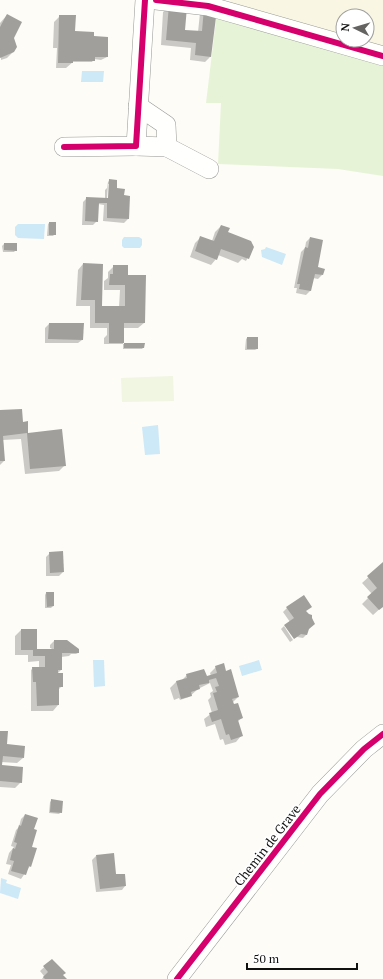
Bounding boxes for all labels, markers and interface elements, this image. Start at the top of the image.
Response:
north arrow [335,8,375,48]
text: N [338,22,352,32]
street label: Chemin de Grave [229,801,305,889]
scale bar [247,945,357,971]
text: 50 m [253,951,280,966]

